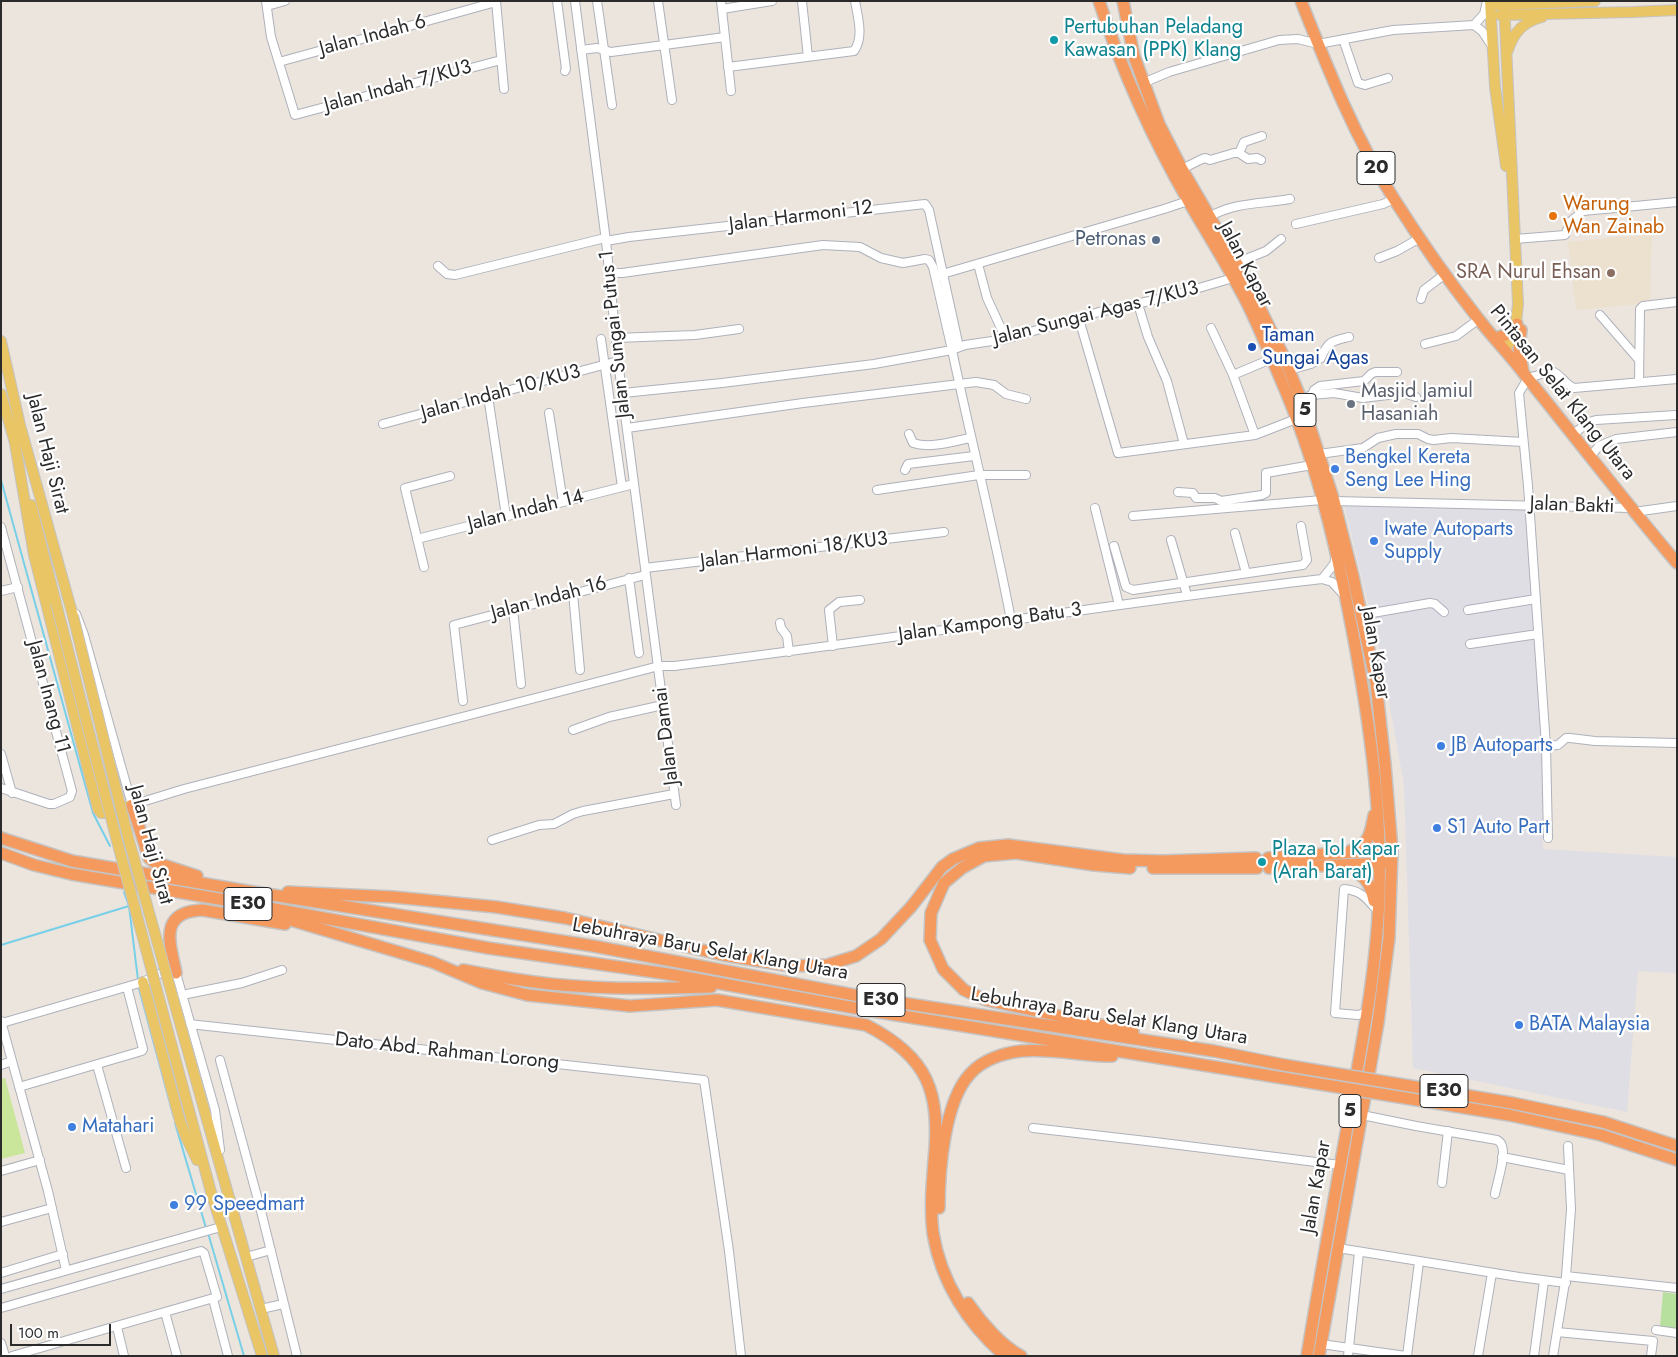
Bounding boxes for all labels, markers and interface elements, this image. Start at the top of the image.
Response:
street label: Jalan Indah 6 [317,10,429,62]
place label: Pertubuhan Peladang Kawasan (PPK) Klang [1064,16,1243,63]
marker: Pertubuhan Peladang Kawasan (PPK) Klang [1048,34,1060,46]
street label: Jalan Indah 7/KU3 [322,56,474,118]
road number: 20 [1357,152,1395,184]
place label: Warung Wan Zainab [1563,193,1664,240]
street label: Jalan Harmoni 12 [728,196,874,238]
marker: Warung Wan Zainab [1547,210,1559,222]
street label: Jalan Kapar [1212,218,1278,312]
place label: Petronas [1075,228,1146,252]
marker: Petronas [1150,234,1162,246]
street label: Jalan Sungai Putus 1 [595,249,637,419]
place label: SRA Nurul Ehsan [1456,261,1601,285]
marker: SRA Nurul Ehsan [1605,267,1617,279]
street label: Jalan Sungai Agas 7/KU3 [991,277,1201,351]
street label: Pintasan Selat Klang Utara [1484,301,1640,485]
place label: Taman Sungai Agas [1262,324,1368,371]
marker: Taman Sungai Agas [1246,341,1258,353]
street label: Jalan Indah 10/KU3 [419,360,583,426]
place label: Masjid Jamiul Hasaniah [1361,380,1473,427]
street label: Jalan Haji Sirat [21,392,73,516]
road number: 5 [1294,394,1316,426]
marker: Masjid Jamiul Hasaniah [1345,398,1357,410]
place label: Bengkel Kereta Seng Lee Hing [1345,446,1471,493]
marker: Bengkel Kereta Seng Lee Hing [1329,463,1341,475]
street label: Jalan Indah 14 [466,485,586,537]
street label: Jalan Bakti [1529,493,1615,519]
place label: Iwate Autoparts Supply [1384,518,1513,565]
street label: Jalan Harmoni 18/KU3 [699,528,889,574]
marker: Iwate Autoparts Supply [1368,535,1380,547]
street label: Jalan Indah 16 [489,572,609,626]
street label: Jalan Kampong Batu 3 [897,598,1083,648]
street label: Jalan Kapar [1355,605,1395,701]
street label: Jalan Inang 11 [21,638,75,756]
street label: Jalan Damai [649,686,685,786]
place label: JB Autoparts [1451,734,1553,758]
marker: JB Autoparts [1435,740,1447,752]
street label: Jalan Haji Sirat [123,783,177,907]
place label: S1 Auto Part [1447,816,1550,840]
marker: S1 Auto Part [1431,822,1443,834]
place label: Plaza Tol Kapar (Arah Barat) [1272,838,1400,885]
marker: Plaza Tol Kapar (Arah Barat) [1256,856,1268,868]
road number: E30 [224,888,272,921]
street label: Lebuhraya Baru Selat Klang Utara [570,914,850,986]
street label: Lebuhraya Baru Selat Klang Utara [969,983,1249,1051]
road number: E30 [857,984,905,1016]
place label: BATA Malaysia [1529,1013,1650,1037]
marker: BATA Malaysia [1513,1019,1525,1031]
street label: Dato Abd. Rahman Lorong [334,1028,560,1076]
road number: E30 [1420,1074,1468,1108]
road number: 5 [1339,1094,1361,1128]
place label: Matahari [82,1115,154,1139]
marker: Matahari [66,1121,78,1133]
street label: Jalan Kapar [1297,1139,1337,1235]
place label: 99 Speedmart [184,1193,304,1217]
marker: 99 Speedmart [168,1199,180,1211]
scale bar [12,1314,114,1346]
text: 100 m [18,1322,59,1344]

